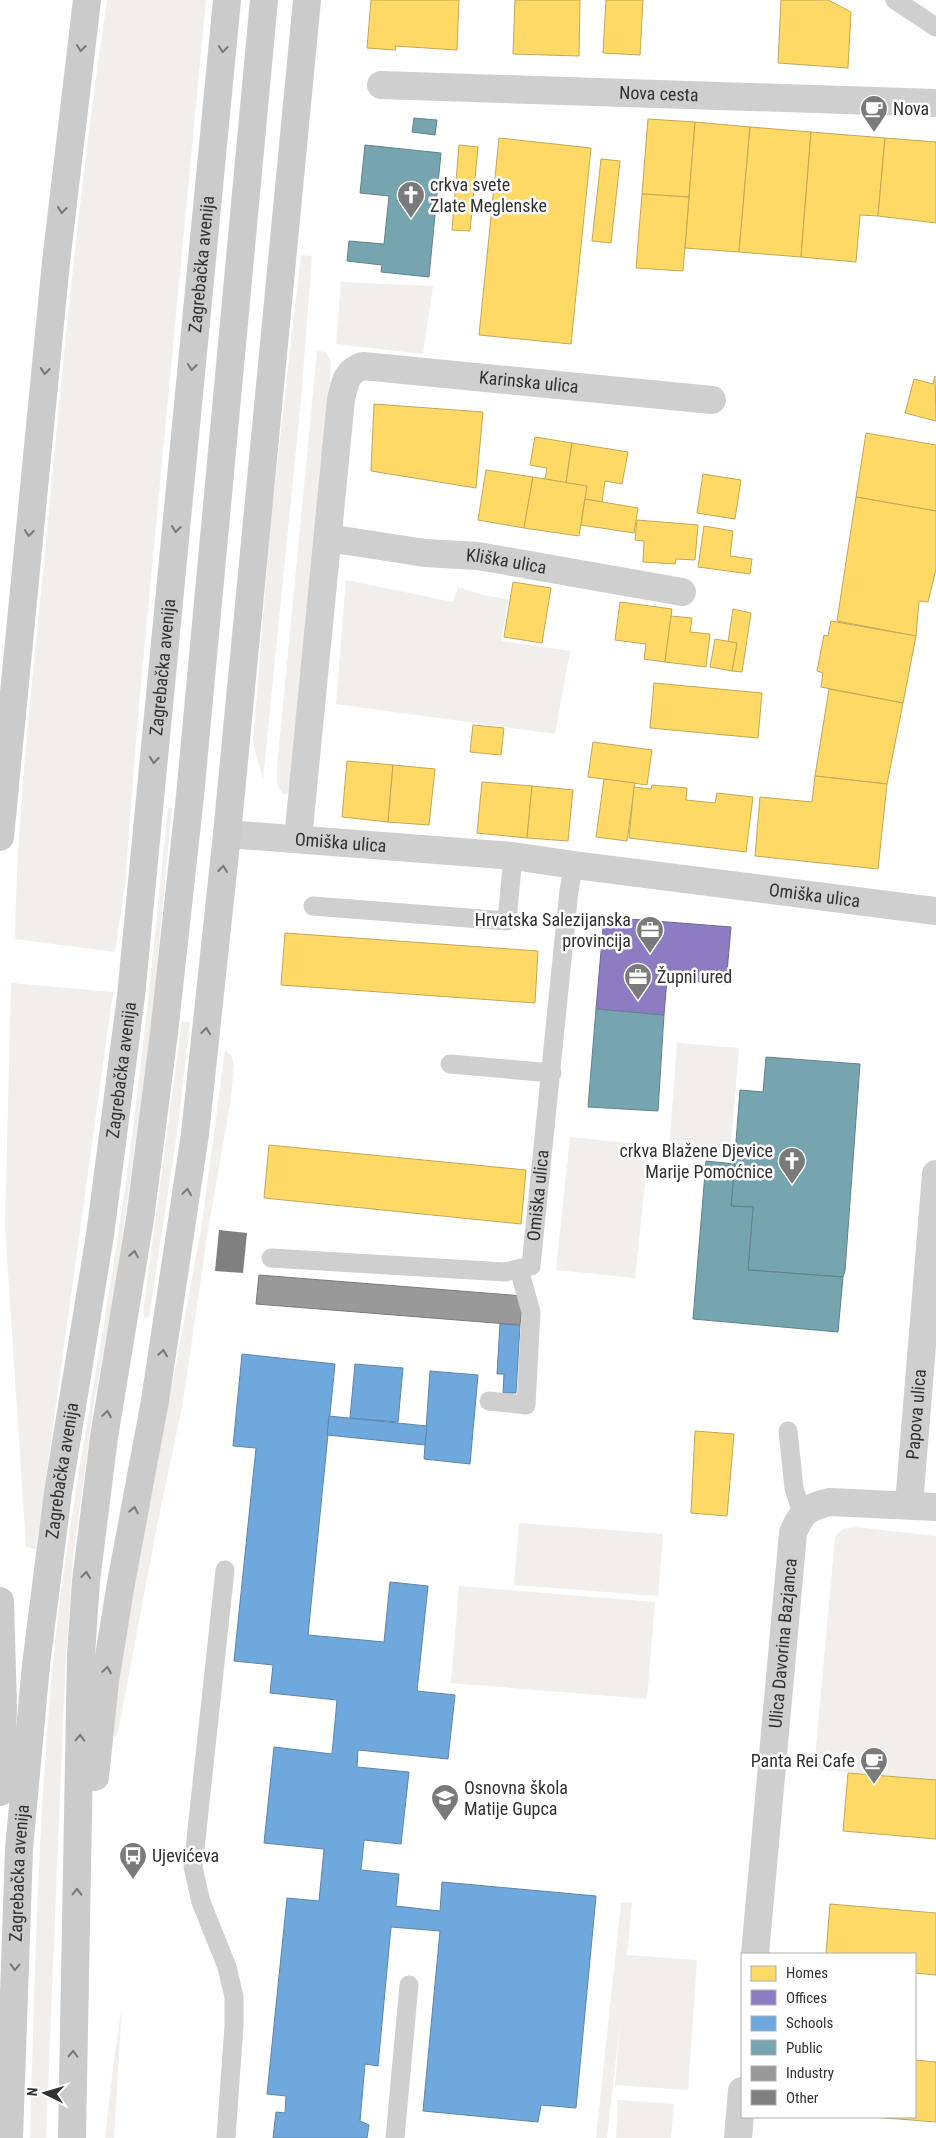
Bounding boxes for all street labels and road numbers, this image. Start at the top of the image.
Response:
street label: Nova cesta [619,82,699,105]
street label: Zagrebačka avenija [184,195,218,334]
street label: Karinska ulica [478,366,580,397]
street label: Kliška ulica [466,544,548,578]
street label: Zagrebačka avenija [145,598,179,737]
street label: Omiška ulica [294,828,387,856]
street label: Omiška ulica [768,879,861,911]
street label: Zagrebačka avenija [102,1001,140,1140]
street label: Omiška ulica [523,1149,553,1242]
street label: Papova ulica [902,1368,930,1460]
street label: Zagrebačka avenija [41,1401,82,1540]
street label: Ulica Davorina Bazjanca [764,1557,801,1729]
street label: Zagrebačka avenija [5,1804,33,1942]

